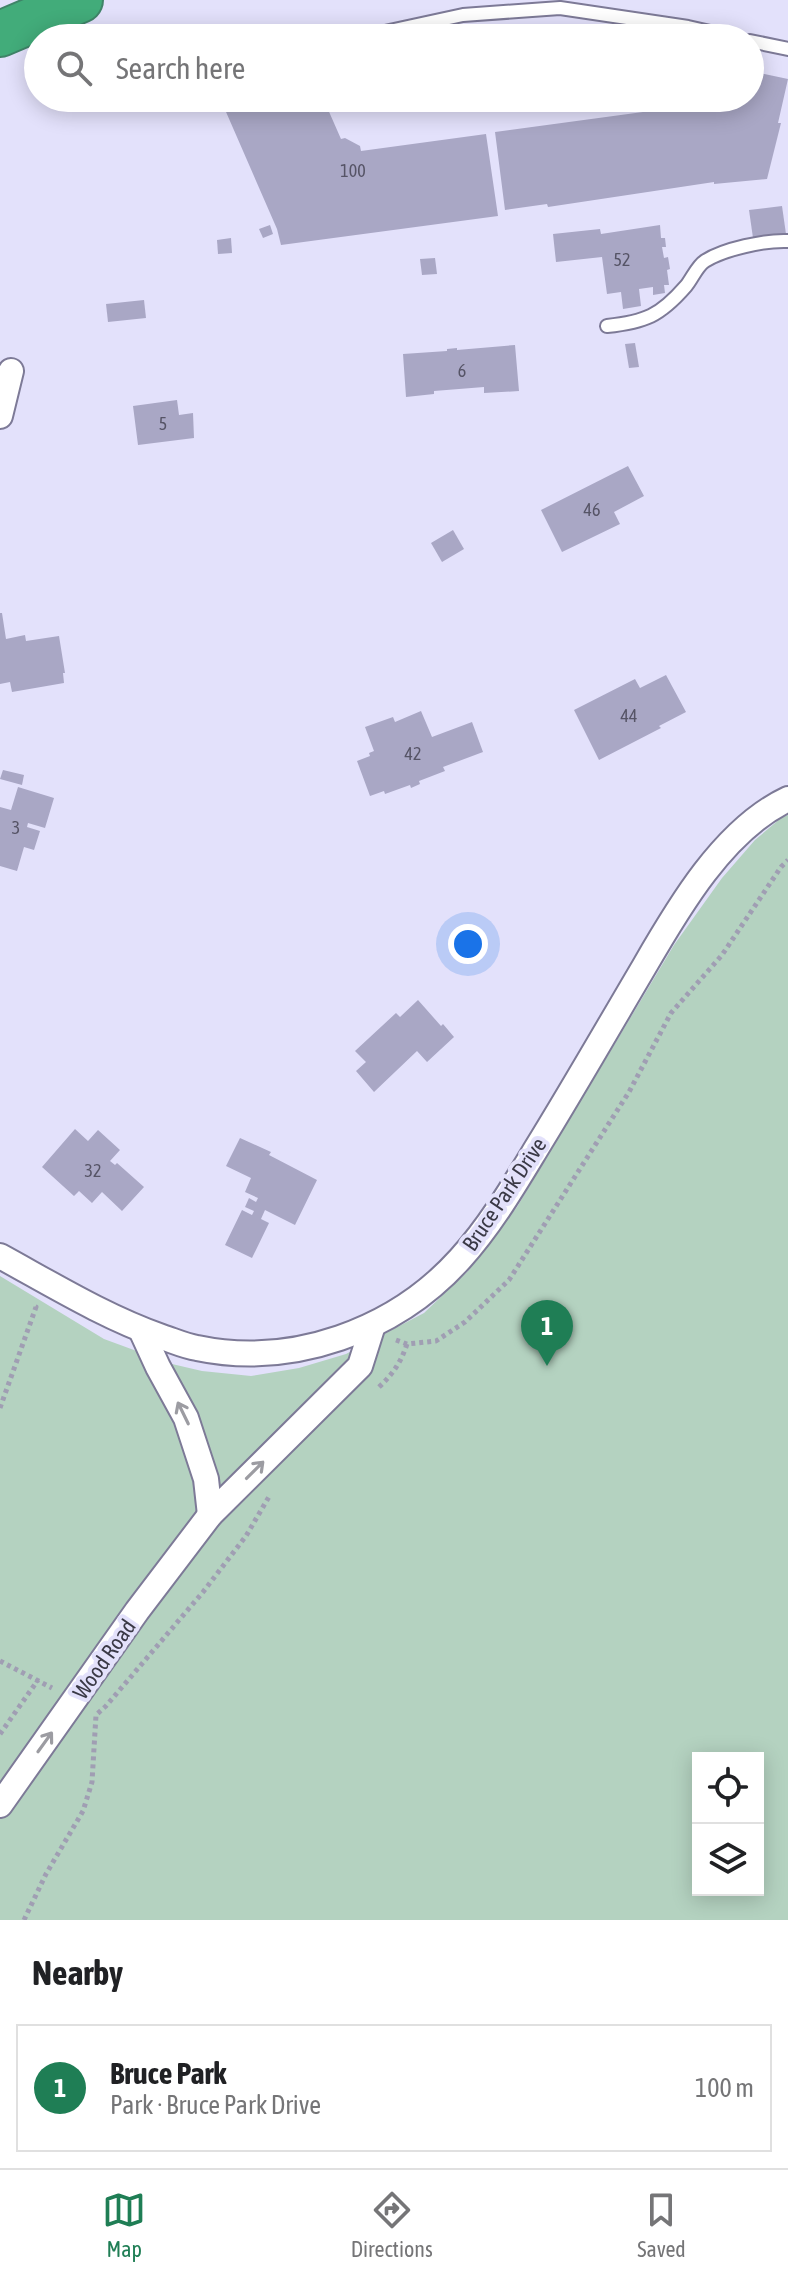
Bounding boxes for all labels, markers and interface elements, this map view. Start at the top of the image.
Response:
search box [24,24,764,112]
icon: search [52,46,96,90]
text: Search here [116,51,245,85]
house number: 100 [340,160,366,181]
house number: 52 [614,249,630,270]
house number: 6 [458,360,466,381]
house number: 5 [159,413,167,434]
house number: 46 [584,499,600,520]
house number: 44 [621,705,637,726]
house number: 42 [405,743,421,764]
house number: 3 [12,817,20,838]
your location [448,924,488,964]
street label: Bruce Park Drive [457,1132,551,1256]
house number: 32 [85,1160,101,1181]
pin: 1 [521,1300,573,1366]
one-way arrow [175,1402,190,1426]
one-way arrow [245,1461,264,1480]
street label: Wood Road [67,1614,141,1704]
one-way arrow [37,1732,54,1753]
map controls [692,1752,764,1896]
button: locate [692,1752,764,1824]
button: layers [692,1824,764,1896]
text: Nearby [32,1953,123,1992]
text: Bruce Park [110,2056,227,2090]
text: 1 [54,2073,66,2103]
text: 100 m [695,2073,754,2103]
text: Park · Bruce Park Drive [110,2090,321,2120]
tab: Map [102,2188,146,2262]
tab: Directions [351,2188,433,2262]
tab: Saved [637,2188,686,2262]

